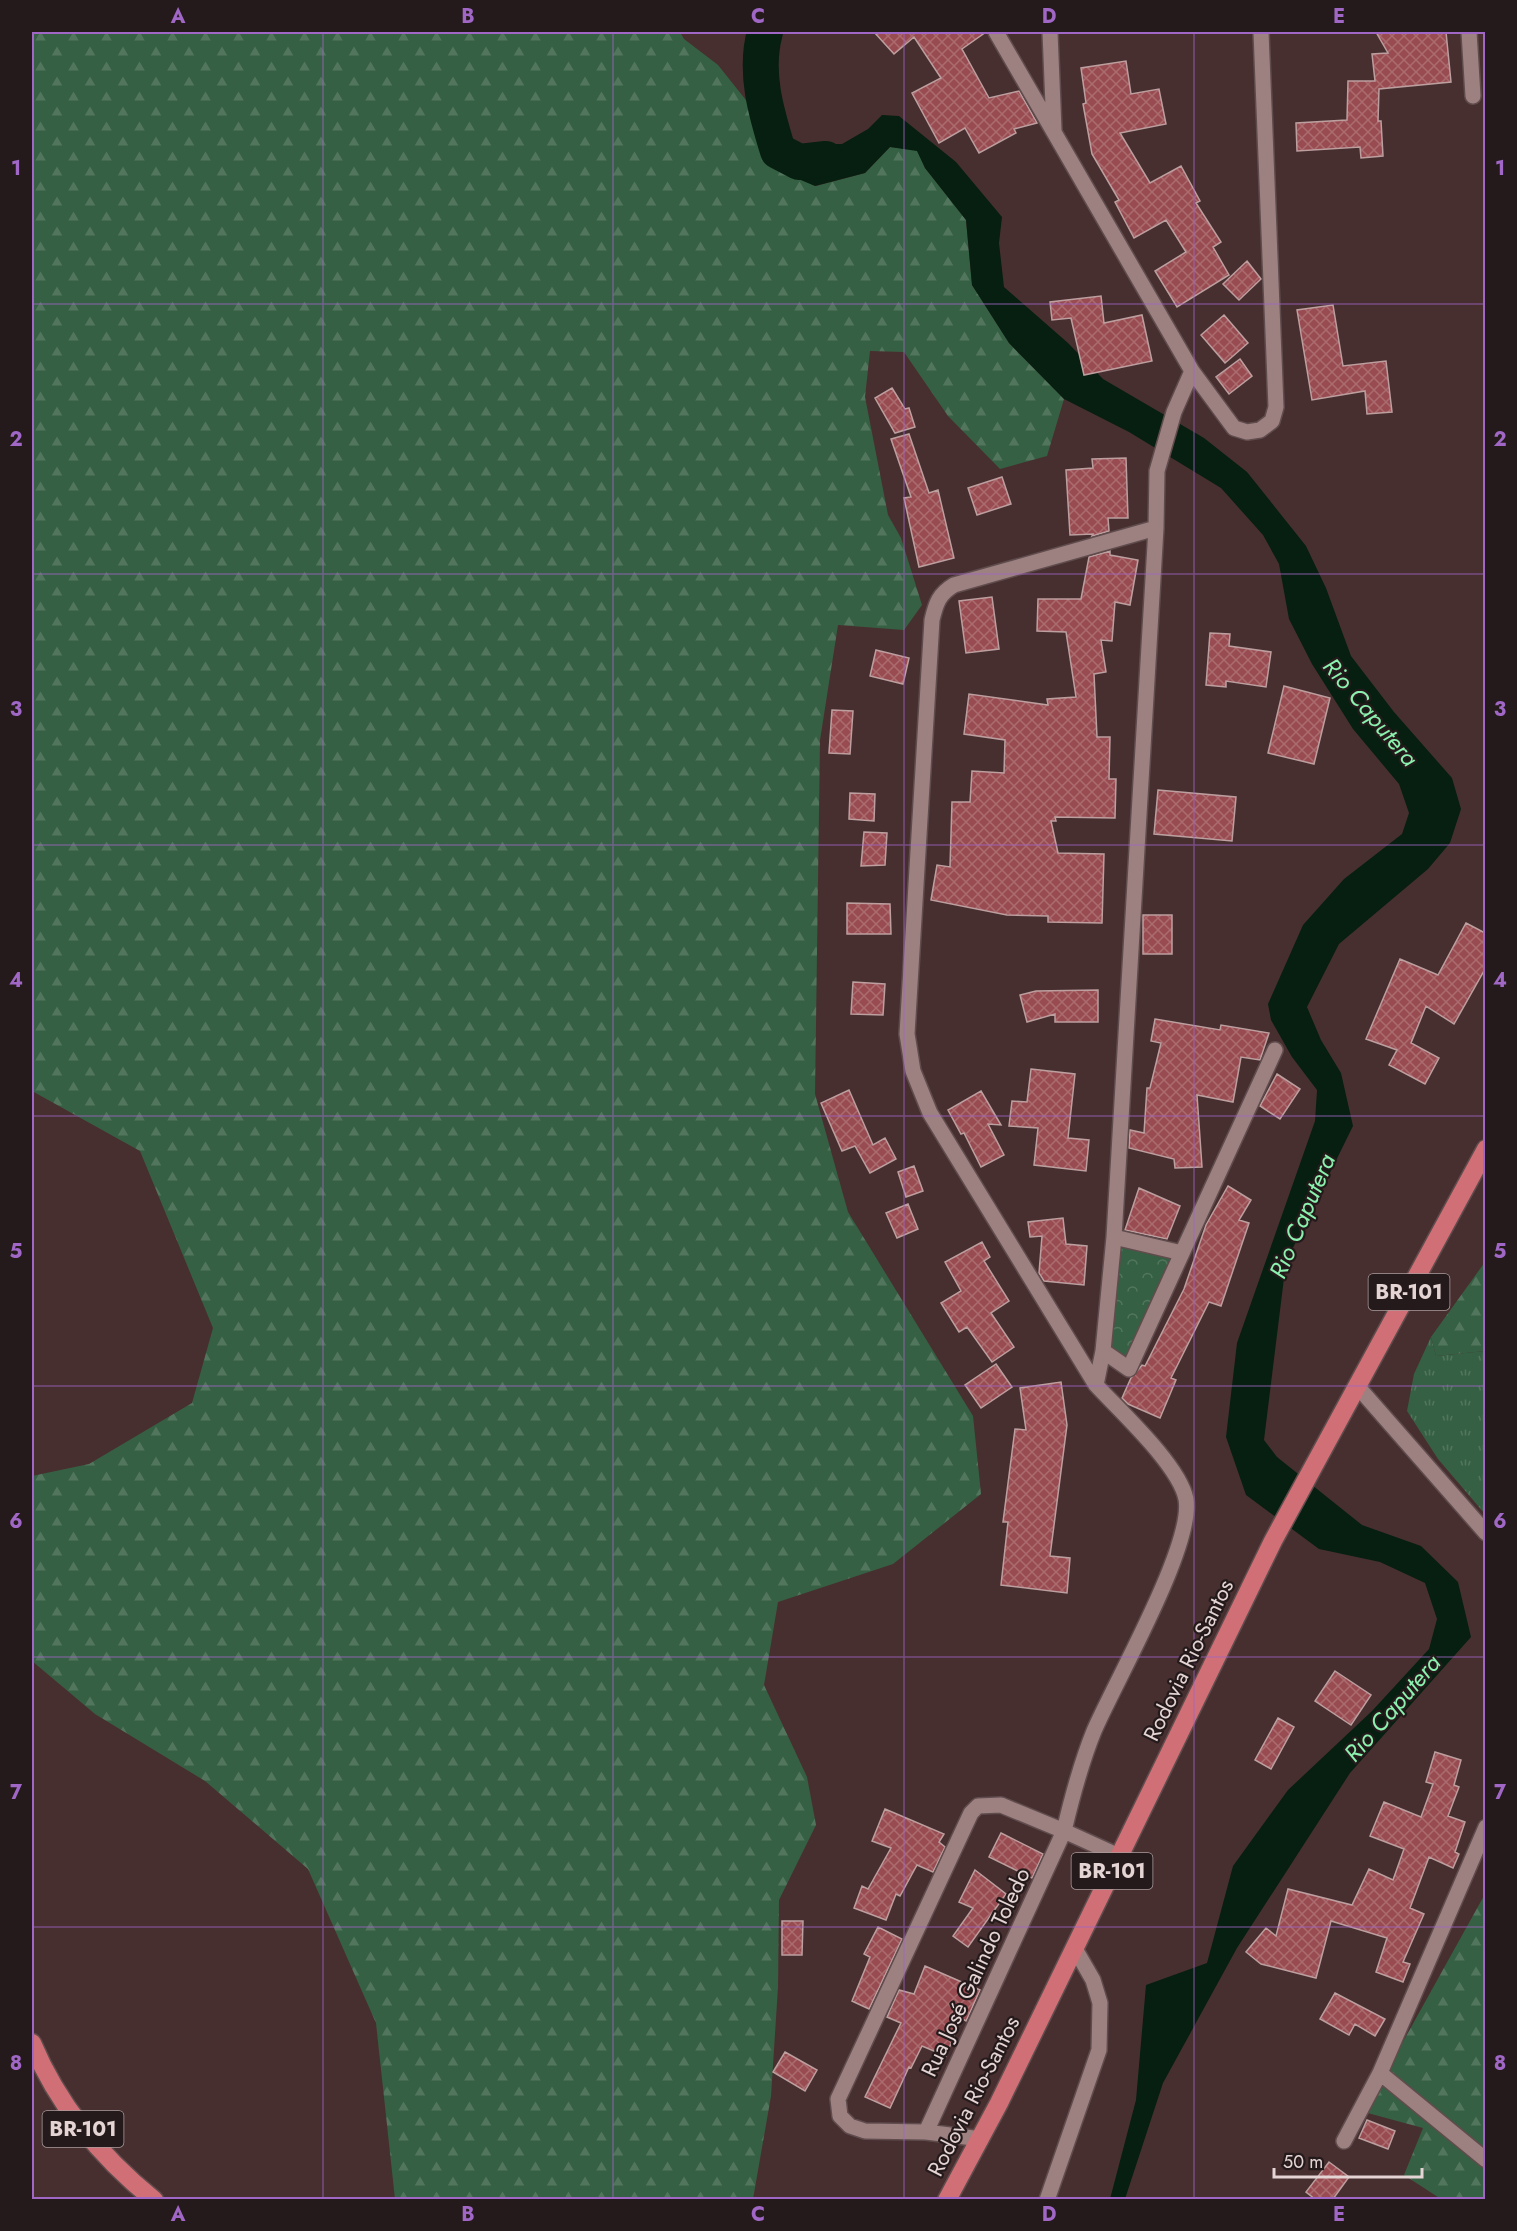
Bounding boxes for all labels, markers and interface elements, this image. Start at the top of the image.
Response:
text: A [170,2,186,31]
text: B [461,2,475,31]
text: C [751,2,765,31]
text: D [1042,2,1056,31]
text: E [1333,2,1345,31]
text: 1 [11,154,21,183]
text: 1 [1495,154,1505,183]
text: 2 [9,425,23,454]
text: 2 [1493,425,1507,454]
water label: Rio Caputera [1315,650,1427,774]
text: 3 [10,695,22,724]
text: 3 [1494,695,1506,724]
text: 4 [9,966,23,995]
text: 4 [1493,966,1507,995]
water label: Rio Caputera [1260,1148,1344,1284]
text: 5 [10,1237,23,1266]
text: 5 [1494,1237,1507,1266]
road number: BR-101 [1368,1274,1450,1310]
text: 6 [9,1507,23,1536]
text: 6 [1493,1507,1507,1536]
street label: Rodovia Rio-Santos [1135,1574,1241,1746]
water label: Rio Caputera [1335,1646,1449,1770]
text: 7 [10,1778,23,1807]
text: 7 [1494,1778,1507,1807]
road number: BR-101 [1072,1853,1152,1889]
street label: Rua José Galindo Toledo [912,1862,1038,2082]
street label: Rodovia Rio-Santos [919,2010,1027,2182]
text: 8 [10,2049,22,2078]
text: 8 [1494,2049,1506,2078]
road number: BR-101 [42,2111,124,2147]
scale bar [1274,2141,1422,2179]
text: 50 m [1283,2149,1323,2175]
text: A [170,2200,186,2229]
text: B [461,2200,475,2229]
text: C [751,2200,765,2229]
text: D [1042,2200,1056,2229]
text: E [1333,2200,1345,2229]

